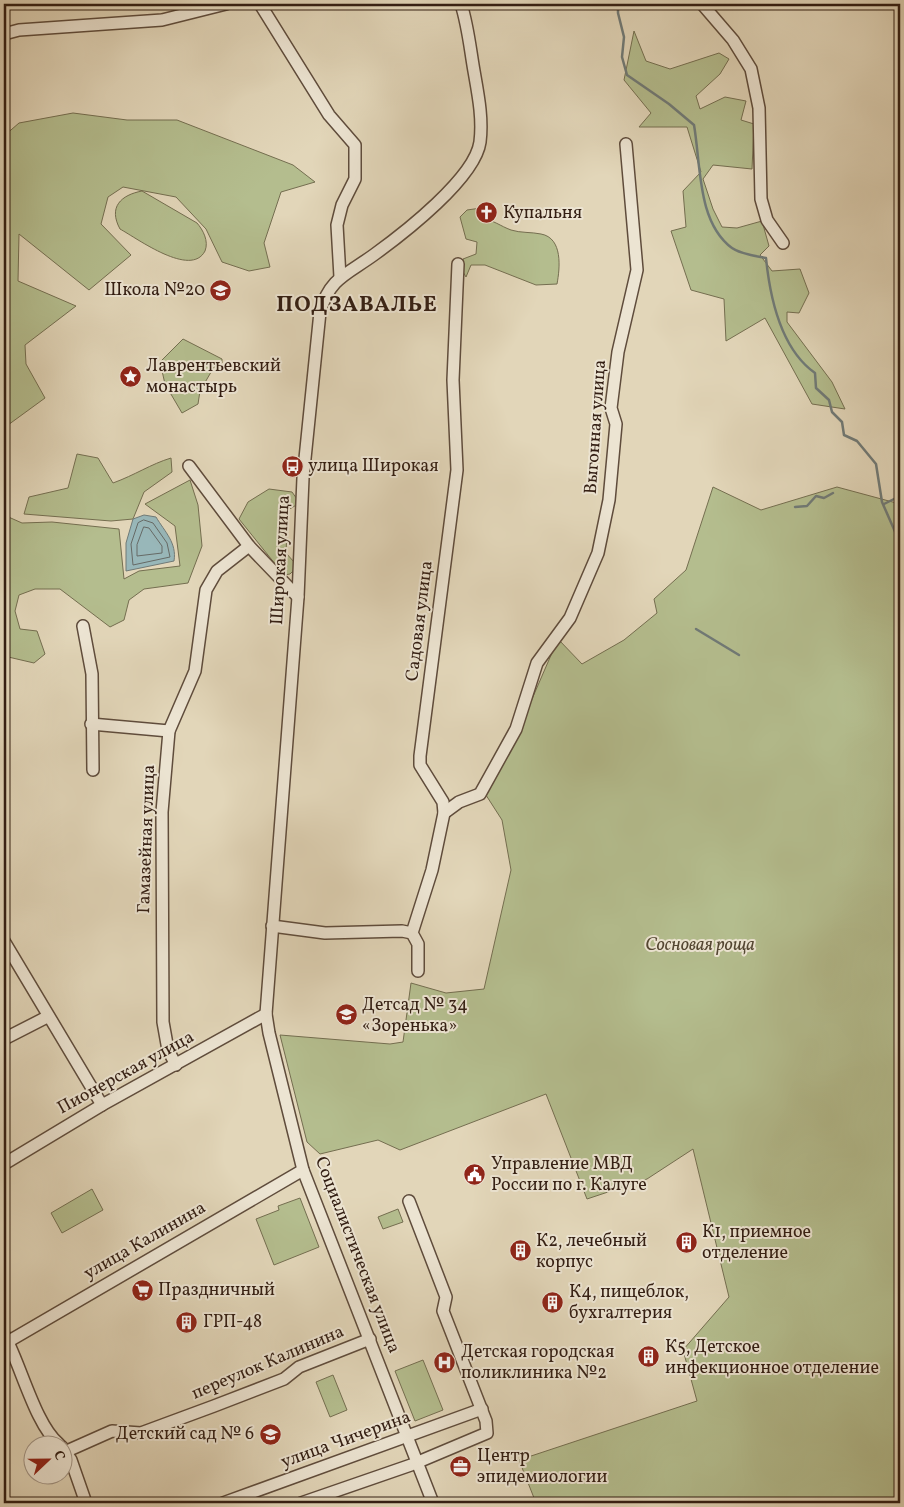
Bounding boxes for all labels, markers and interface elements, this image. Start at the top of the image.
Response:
church icon: Купальня [475,201,499,225]
place label: Купальня [503,201,582,226]
place label: Школа №20 [104,278,205,303]
school or university icon: Школа №20 [209,278,233,302]
district label: ПОДЗАВАЛЬЕ [276,290,438,321]
place label: Лаврентьевский монастырь [146,354,281,400]
street label: Выгонная улица [579,359,613,495]
place icon: Лаврентьевский монастырь [118,364,142,388]
bus stop icon: улица Широкая [280,454,304,478]
place label: улица Широкая [308,454,439,479]
street label: Широкая улица [265,494,297,626]
street label: Садовая улица [400,559,440,683]
street label: Гамазейная улица [132,764,162,914]
park label: Сосновая роща [645,933,755,958]
place label: Детсад № 34 «Зоренька» [362,993,468,1039]
school or university icon: Детсад № 34 «Зоренька» [334,1003,358,1027]
street label: Пионерская улица [53,1025,199,1121]
place label: Управление МВД России по г. Калуге [491,1152,647,1198]
street label: Социалистическая улица [308,1153,406,1357]
public building icon: Управление МВД России по г. Калуге [463,1162,487,1186]
street label: улица Калинина [79,1196,211,1286]
place label: К1, приемное отделение [702,1220,811,1266]
place label: К2, лечебный корпус [536,1229,647,1275]
building icon: К1, приемное отделение [674,1230,698,1254]
building icon: К2, лечебный корпус [508,1239,532,1263]
supermarket icon: Праздничный [130,1278,154,1302]
place label: Праздничный [158,1278,275,1303]
place label: К4, пищеблок, бухгалтерия [569,1280,689,1326]
building icon: К4, пищеблок, бухгалтерия [541,1290,565,1314]
building icon: ГРП-48 [175,1310,199,1334]
place label: ГРП-48 [203,1310,262,1335]
street label: переулок Калинина [188,1320,348,1406]
place label: К5, Детское инфекционное отделение [665,1335,879,1381]
place label: Детская городская поликлиника №2 [461,1340,614,1386]
building icon: К5, Детское инфекционное отделение [637,1345,661,1369]
hospital icon: Детская городская поликлиника №2 [433,1350,457,1374]
street label: улица Чичерина [278,1405,415,1475]
place label: Детский сад № 6 [116,1422,254,1447]
school or university icon: Детский сад № 6 [258,1422,282,1446]
north arrow [22,1434,72,1484]
place label: Центр эпидемиологии [477,1444,607,1490]
text: С [48,1448,69,1463]
office icon: Центр эпидемиологии [449,1454,473,1478]

